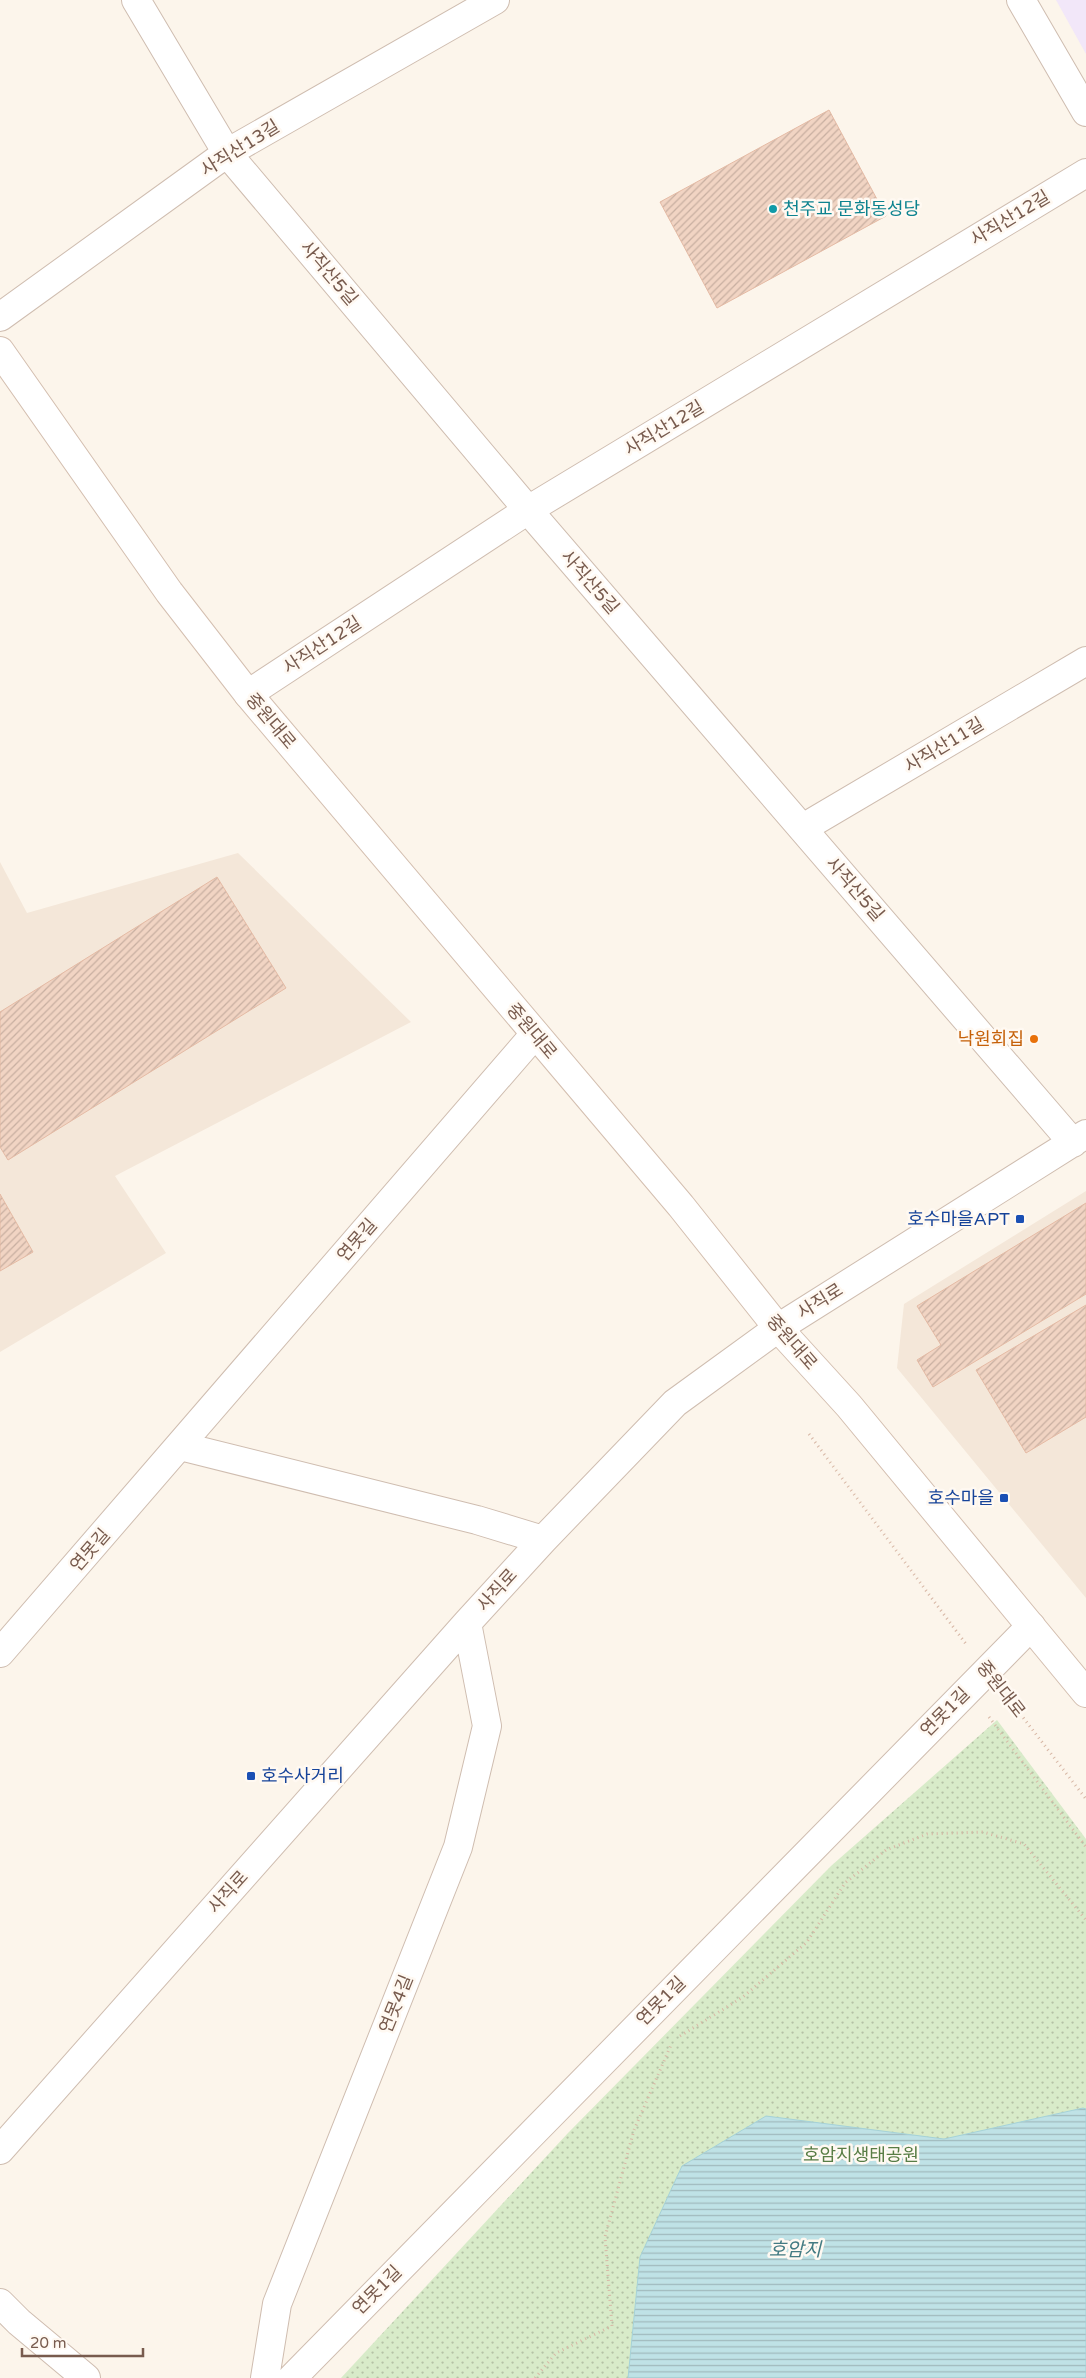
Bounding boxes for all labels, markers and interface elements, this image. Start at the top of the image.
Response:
street label: 사직산13길 [196,115,284,181]
street label: 사직산12길 [966,186,1054,250]
place label: 천주교 문화동성당 [783,198,920,220]
marker: 천주교 문화동성당 [767,203,779,215]
street label: 사직산5길 [296,236,362,310]
street label: 사직산12길 [620,396,708,460]
street label: 사직산5길 [556,546,624,618]
street label: 사직산12길 [279,612,365,678]
street label: 중원대로 [241,689,301,753]
street label: 사직산11길 [900,713,988,777]
street label: 사직산5길 [821,853,889,925]
street label: 중원대로 [502,999,562,1063]
place label: 낙원회집 [958,1028,1024,1050]
marker: 낙원회집 [1028,1033,1040,1045]
place label: 호수마을APT [907,1208,1010,1230]
marker: 호수마을APT [1014,1213,1026,1225]
street label: 연못길 [332,1214,382,1266]
street label: 사직로 [793,1279,847,1323]
street label: 중원대로 [762,1310,822,1374]
place label: 호수마을 [928,1487,994,1509]
marker: 호수마을 [998,1492,1010,1504]
street label: 연못길 [65,1524,115,1576]
street label: 사직로 [472,1564,522,1616]
street label: 중원대로 [972,1656,1030,1722]
street label: 연못1길 [916,1683,974,1741]
place label: 호수사거리 [261,1765,344,1787]
marker: 호수사거리 [245,1770,257,1782]
street label: 사직로 [203,1866,253,1918]
street label: 연못4길 [374,1972,418,2036]
street label: 연못1길 [632,1972,690,2030]
park label: 호암지생태공원 [803,2144,919,2166]
water label: 호암지 [769,2239,823,2261]
street label: 연못1길 [348,2261,406,2319]
scale bar [22,2326,144,2358]
text: 20 m [30,2334,67,2352]

